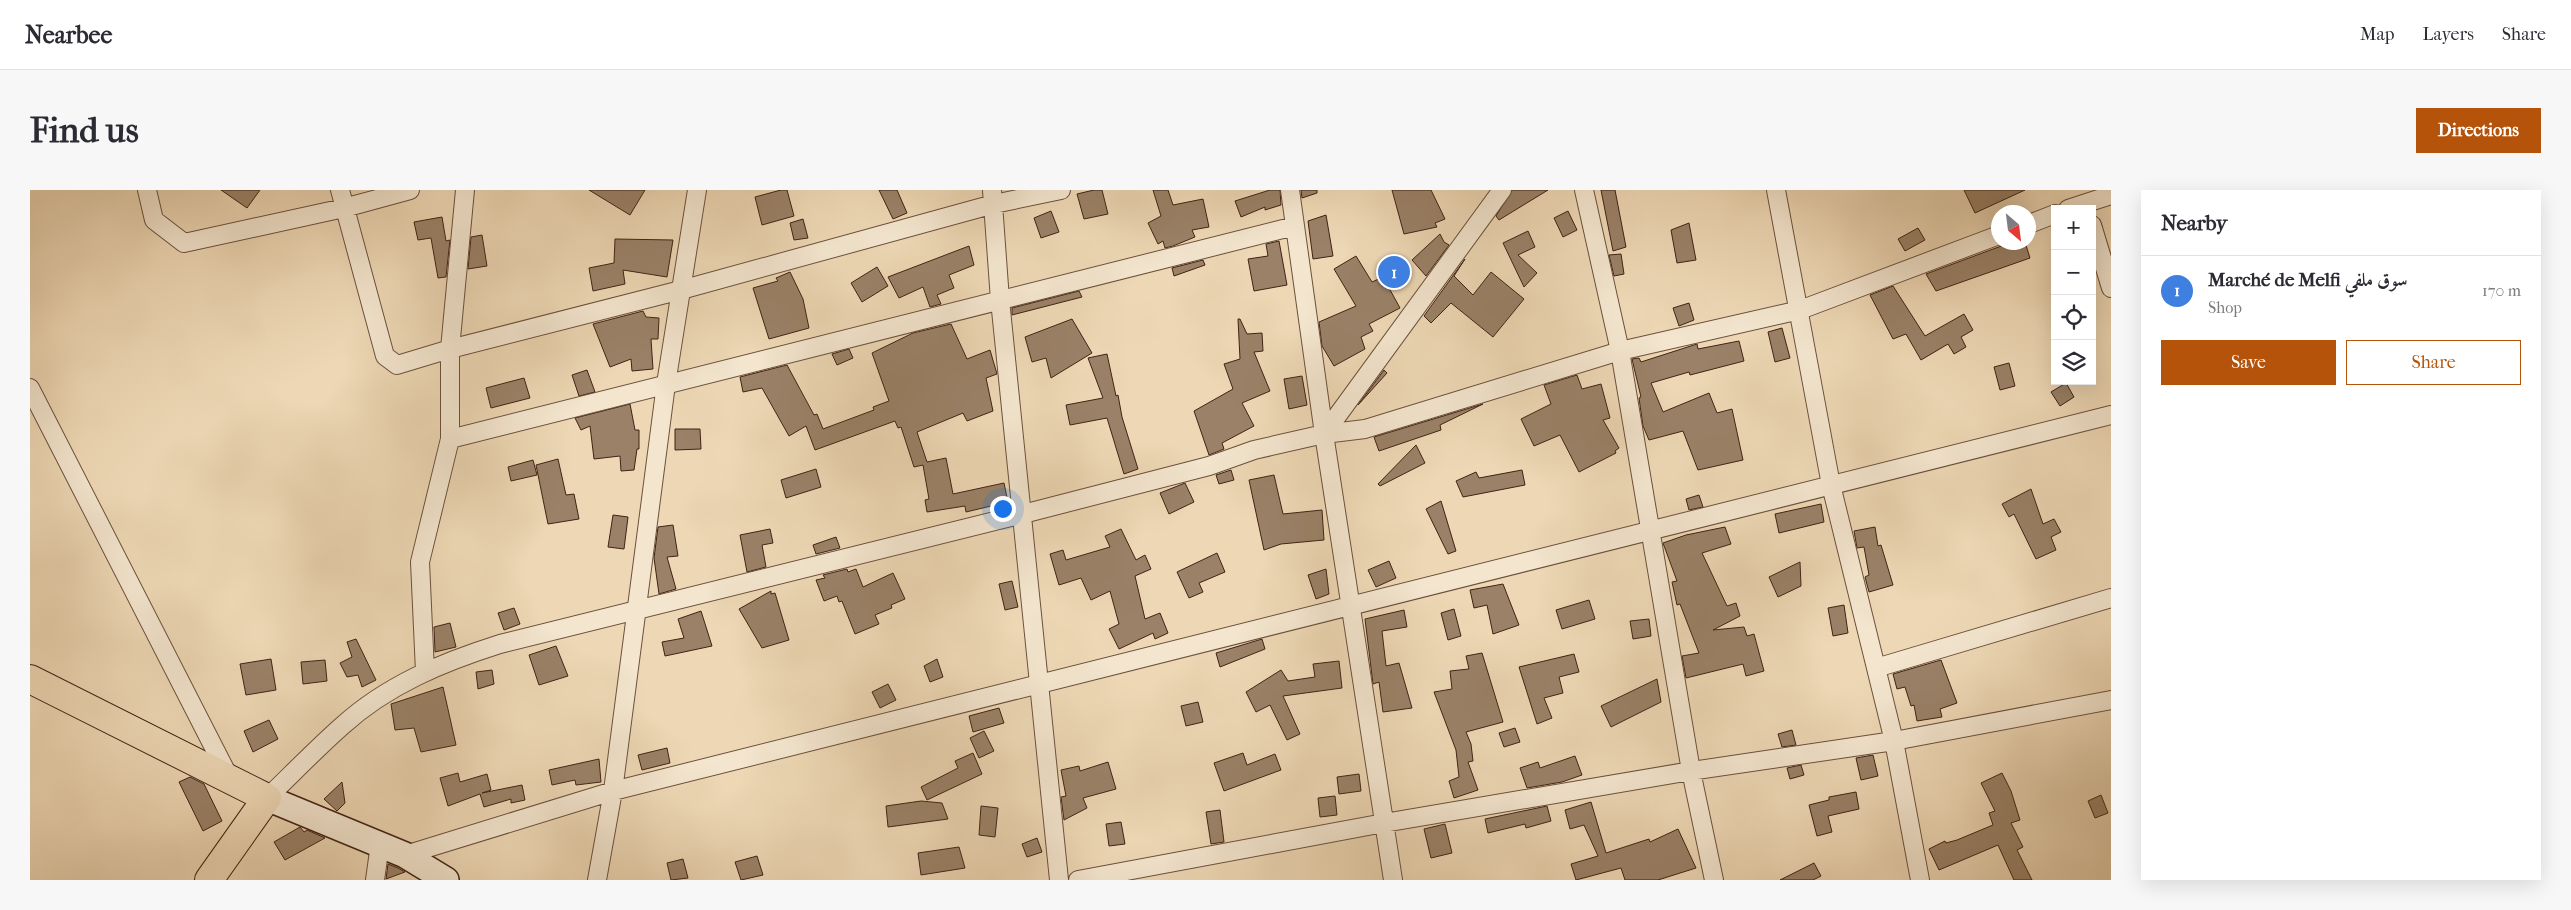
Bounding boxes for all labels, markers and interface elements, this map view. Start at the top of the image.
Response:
text: Nearbee [25,21,112,49]
text: Map [2360,24,2394,45]
text: Layers [2422,24,2474,45]
text: Share [2502,24,2546,45]
button: Directions [2416,108,2541,153]
text: Find us [30,110,139,151]
north arrow [1991,205,2036,250]
map controls [2051,205,2096,385]
button: + [2051,205,2096,250]
text: Nearby [2161,211,2227,235]
button: − [2051,250,2096,295]
pin: 1 [1378,253,1410,291]
text: Marché de Melfi سوق ملفي [2208,269,2408,291]
text: 1 [2174,281,2180,300]
text: 170 m [2482,281,2521,300]
button: locate [2051,295,2096,340]
text: Shop [2208,298,2242,317]
button: layers [2051,340,2096,385]
button: Save [2161,340,2336,385]
button: Share [2346,340,2521,385]
your location [990,496,1016,522]

